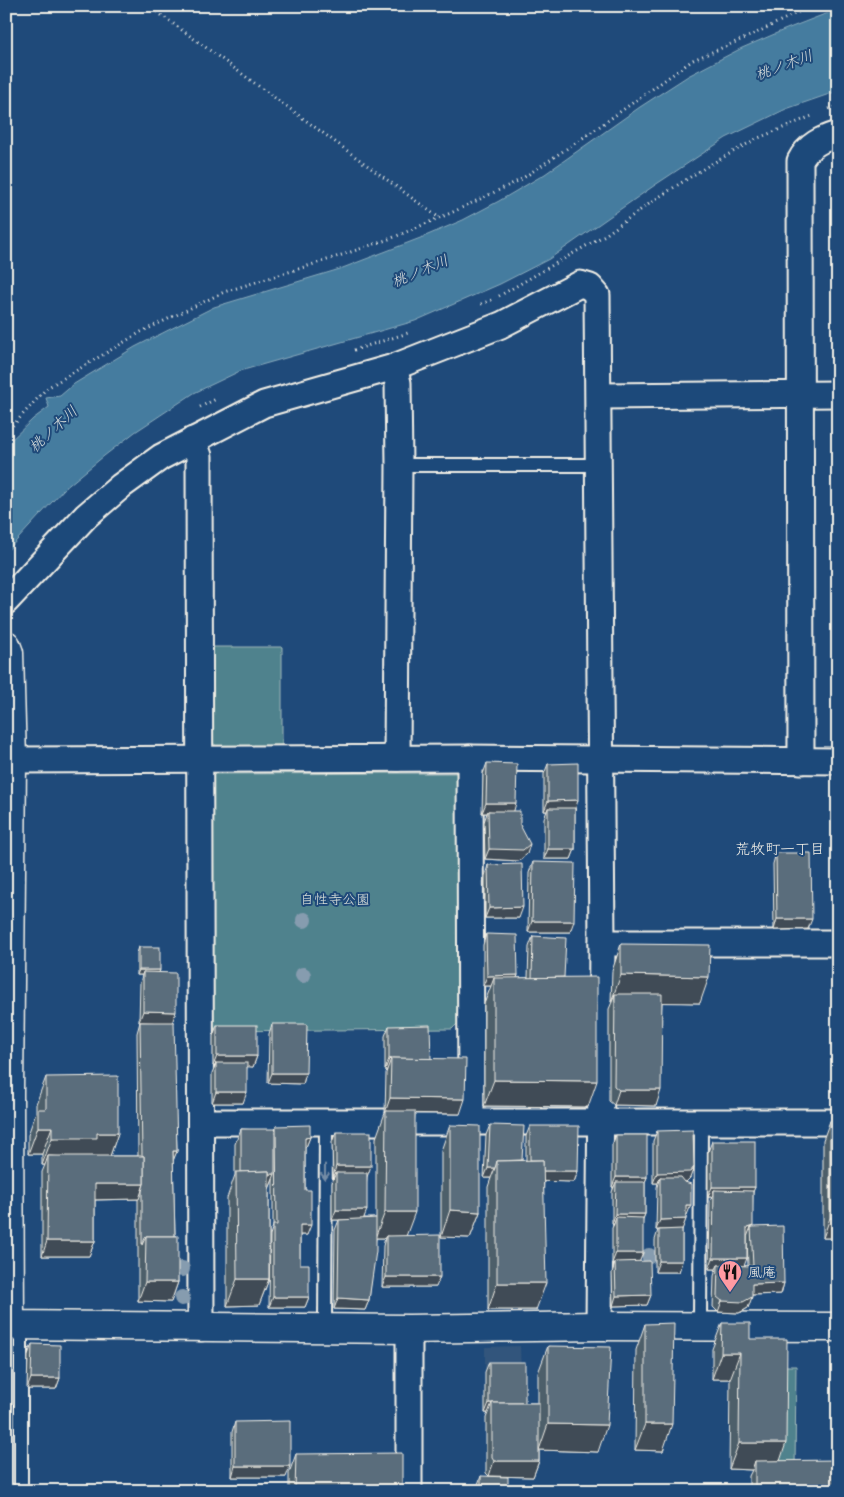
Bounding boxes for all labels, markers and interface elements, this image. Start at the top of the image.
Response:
water label: 桃ノ木川 [751,43,817,87]
water label: 桃ノ木川 [387,247,453,295]
water label: 桃ノ木川 [22,399,84,459]
district label: 荒牧町一丁目 [735,836,825,862]
park label: 自性寺公園 [300,887,370,912]
one-way arrow [320,1164,330,1180]
restaurant icon: 風庵 [717,1259,743,1293]
place label: 風庵 [748,1260,776,1285]

